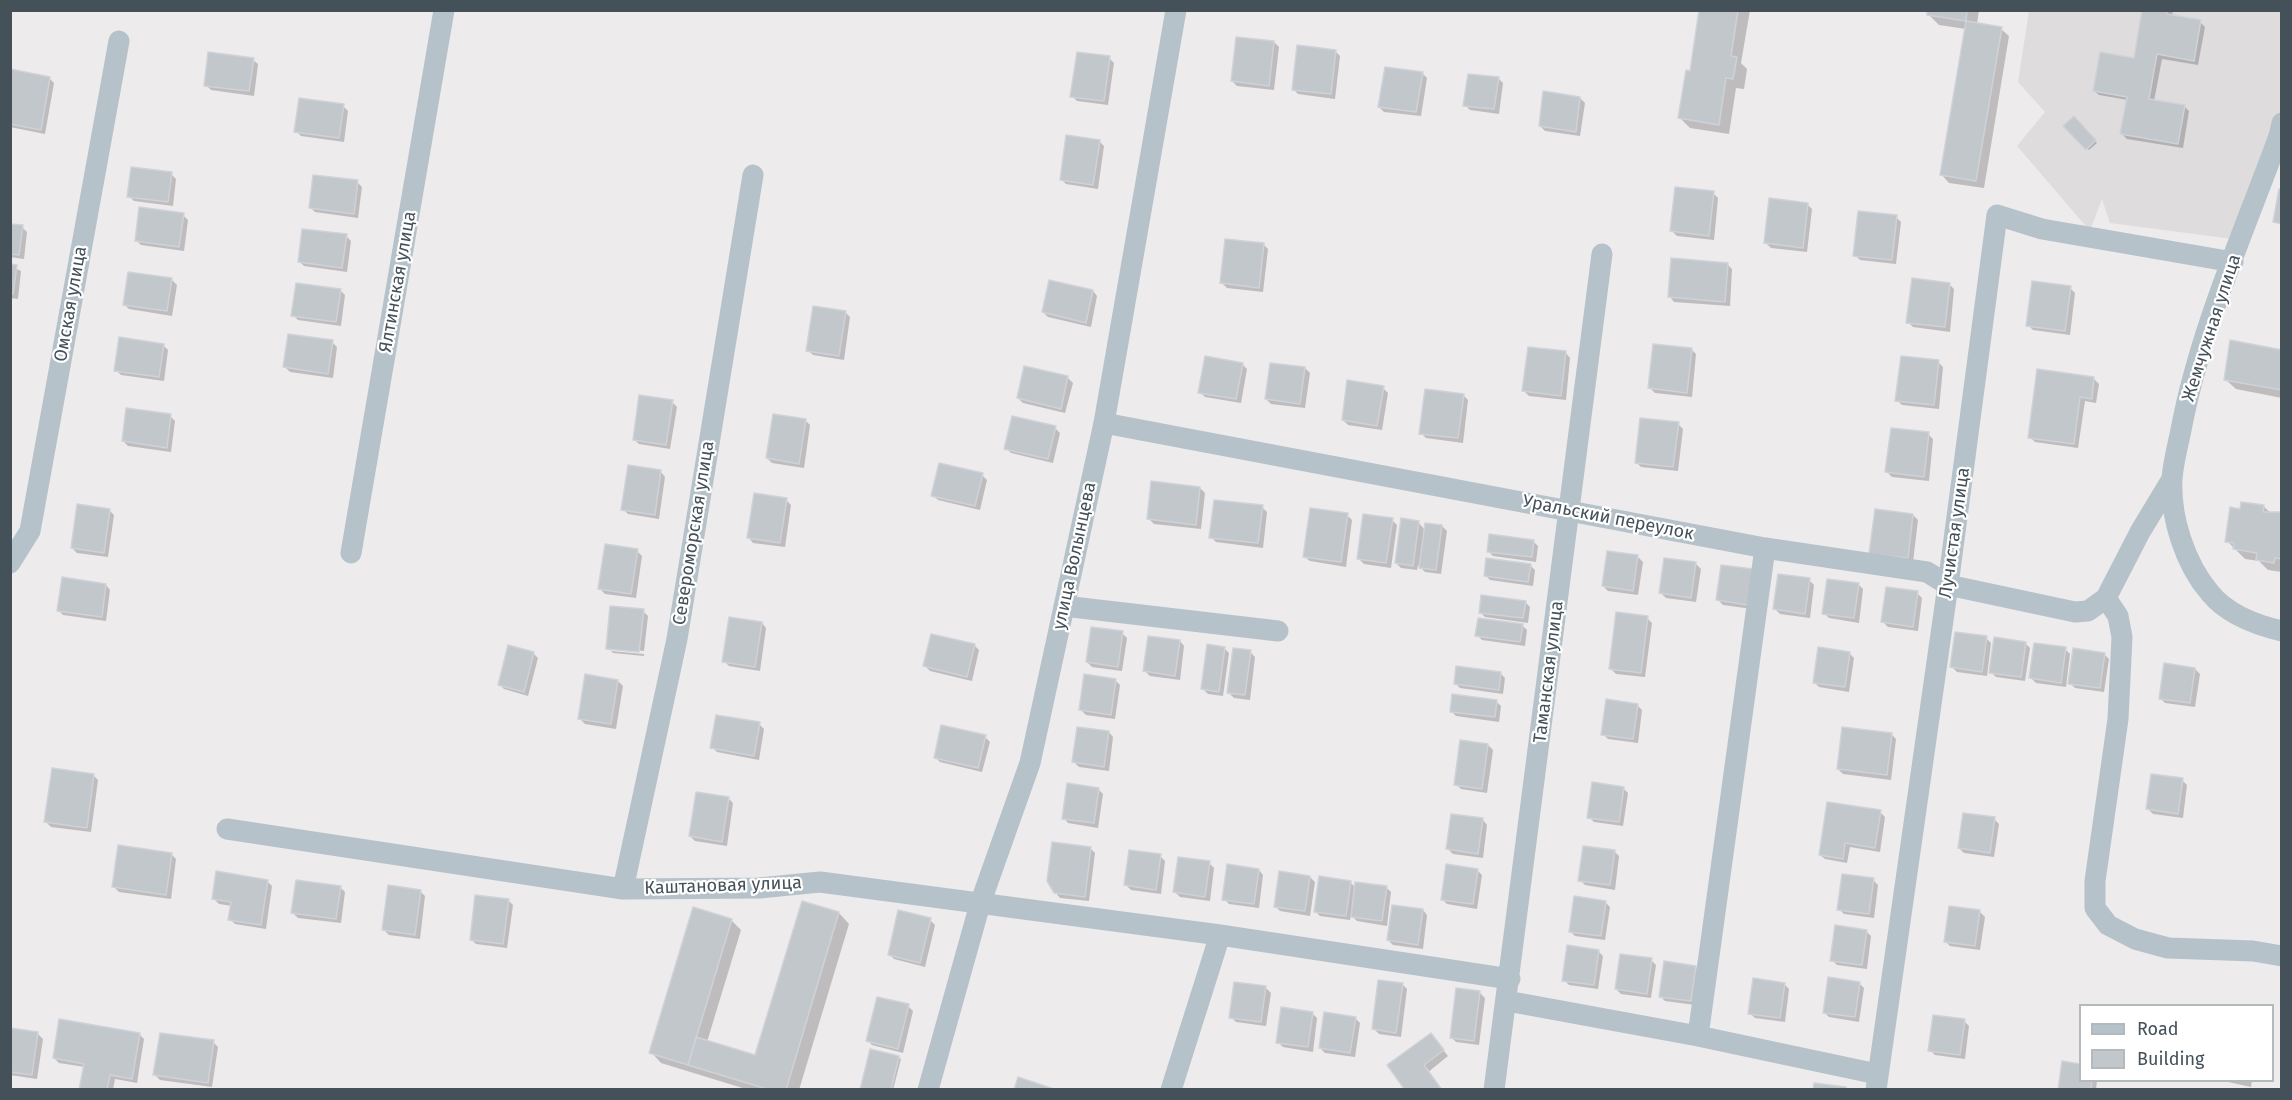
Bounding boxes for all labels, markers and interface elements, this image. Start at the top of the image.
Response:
street label: Ялтинская улица [375,210,421,354]
street label: Омская улица [50,245,92,363]
street label: Жемчужная улица [2178,252,2246,404]
street label: Североморская улица [669,439,719,627]
street label: Лучистая улица [1935,466,1975,600]
street label: улица Волынцева [1049,480,1101,632]
street label: Уральский переулок [1521,491,1695,545]
street label: Таманская улица [1530,600,1568,744]
street label: Каштановая улица [644,872,802,900]
legend [2079,1004,2274,1082]
text: Road [2137,1018,2179,1040]
text: Building [2137,1048,2204,1070]

